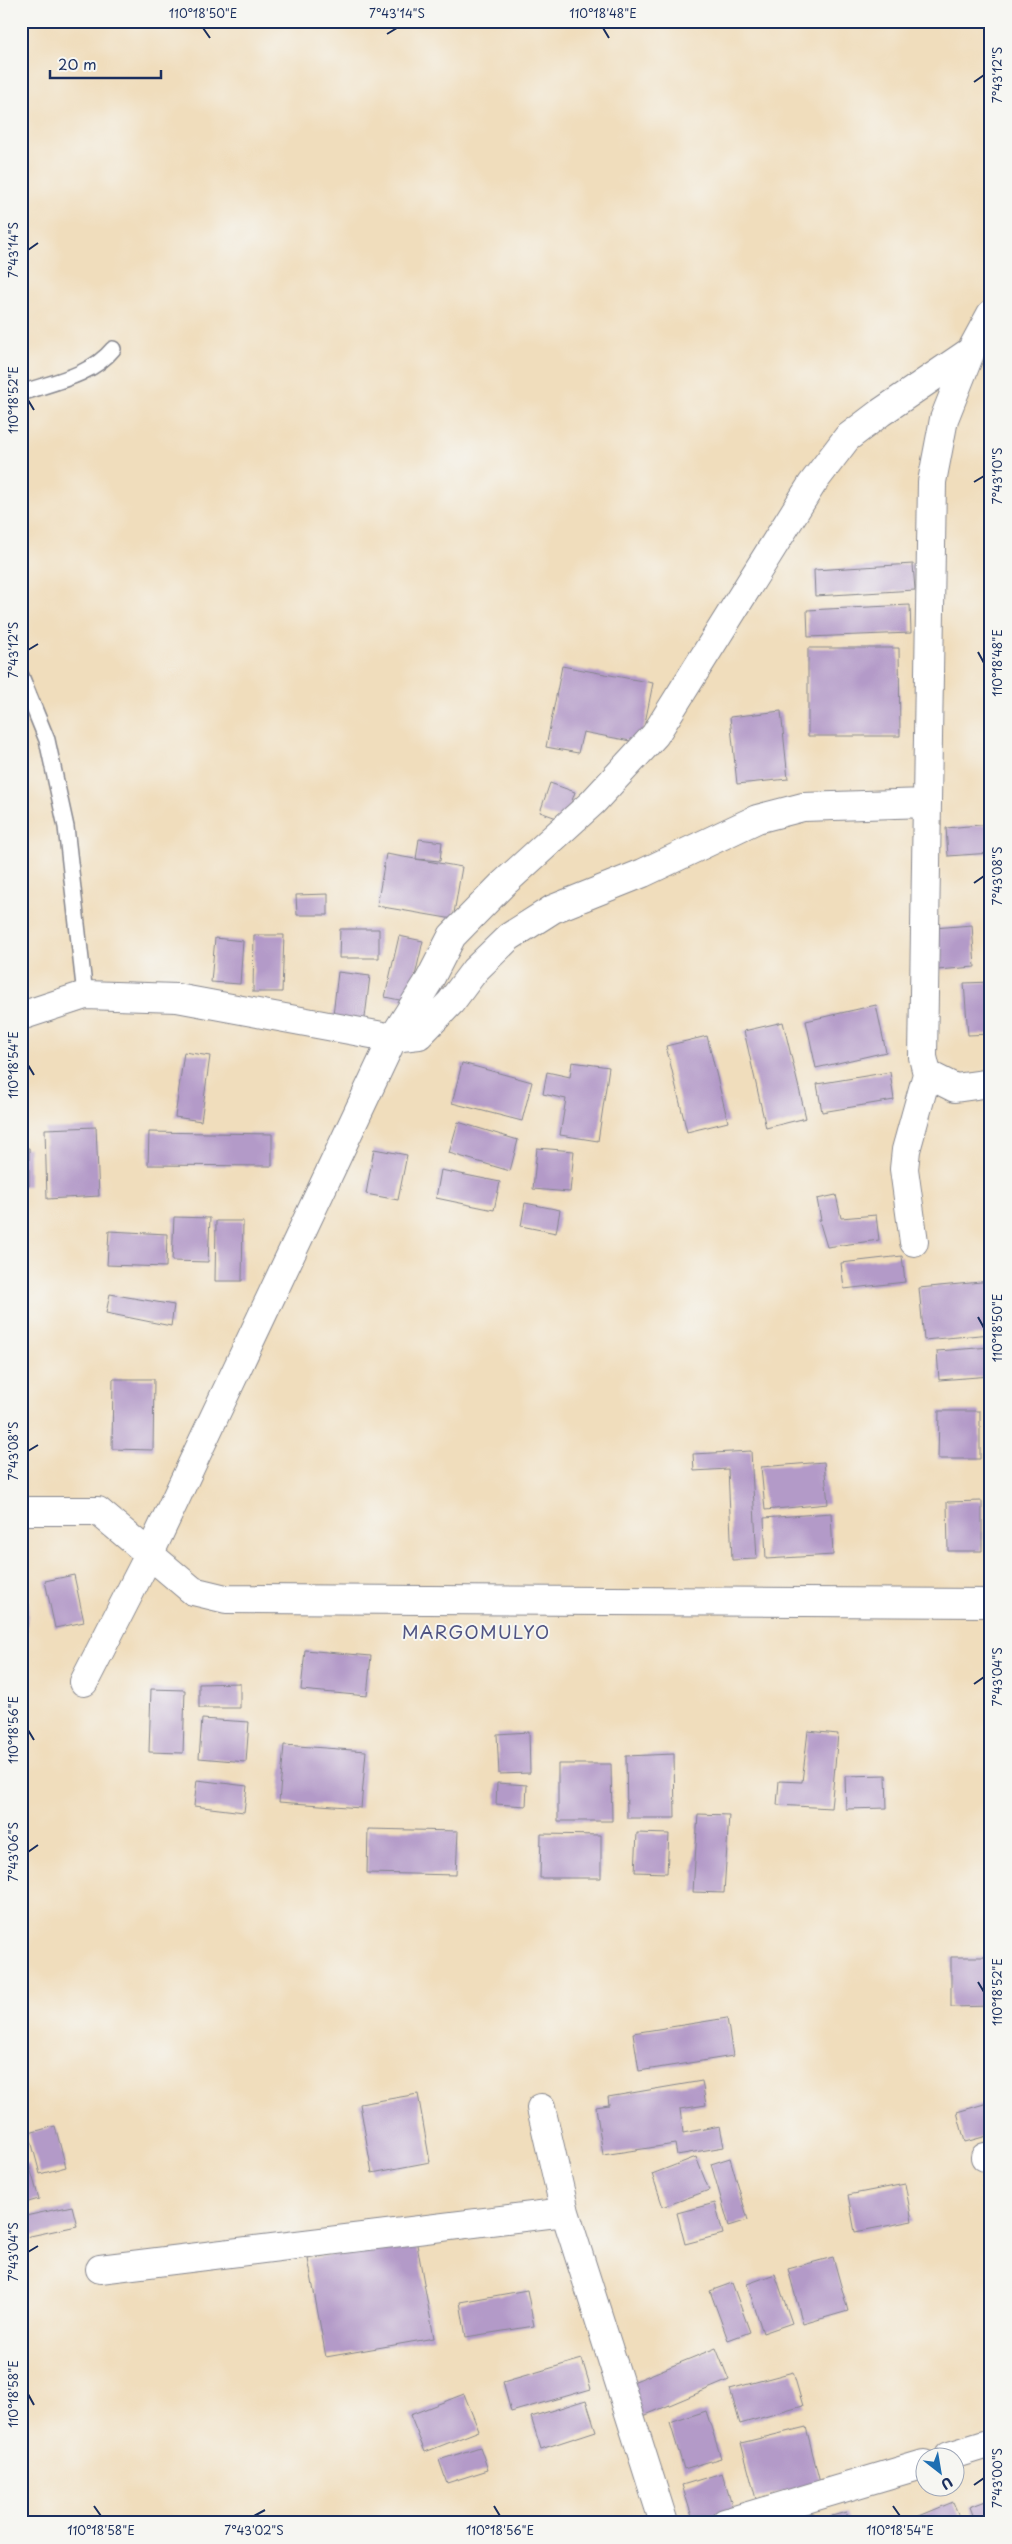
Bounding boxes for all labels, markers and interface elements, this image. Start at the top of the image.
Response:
text: 110°18'50"E [169,4,237,22]
text: 7°43'14"S [369,4,425,22]
text: 110°18'48"E [569,4,637,22]
text: 7°43'12"S [988,47,1006,103]
scale bar [50,48,161,80]
text: 20 m [58,52,97,75]
text: 7°43'14"S [4,222,22,278]
text: 110°18'52"E [4,366,22,434]
text: 7°43'10"S [988,448,1006,504]
text: 7°43'12"S [4,622,22,678]
text: 110°18'48"E [988,629,1006,697]
text: 7°43'08"S [988,846,1006,906]
text: 110°18'54"E [4,1031,22,1099]
text: 110°18'50"E [988,1294,1006,1362]
text: 7°43'08"S [4,1421,22,1481]
district label: MARGOMULYO [402,1618,550,1645]
text: 7°43'04"S [988,1647,1006,1707]
text: 110°18'56"E [4,1696,22,1764]
text: 7°43'06"S [4,1822,22,1882]
text: 110°18'52"E [988,1958,1006,2026]
text: 7°43'04"S [4,2222,22,2282]
text: 110°18'58"E [4,2360,22,2428]
north arrow [914,2446,964,2496]
text: 7°43'00"S [988,2448,1006,2508]
text: U [937,2472,957,2495]
text: 110°18'58"E [67,2521,135,2539]
text: 7°43'02"S [224,2521,284,2539]
text: 110°18'56"E [466,2521,534,2539]
text: 110°18'54"E [866,2521,934,2539]

